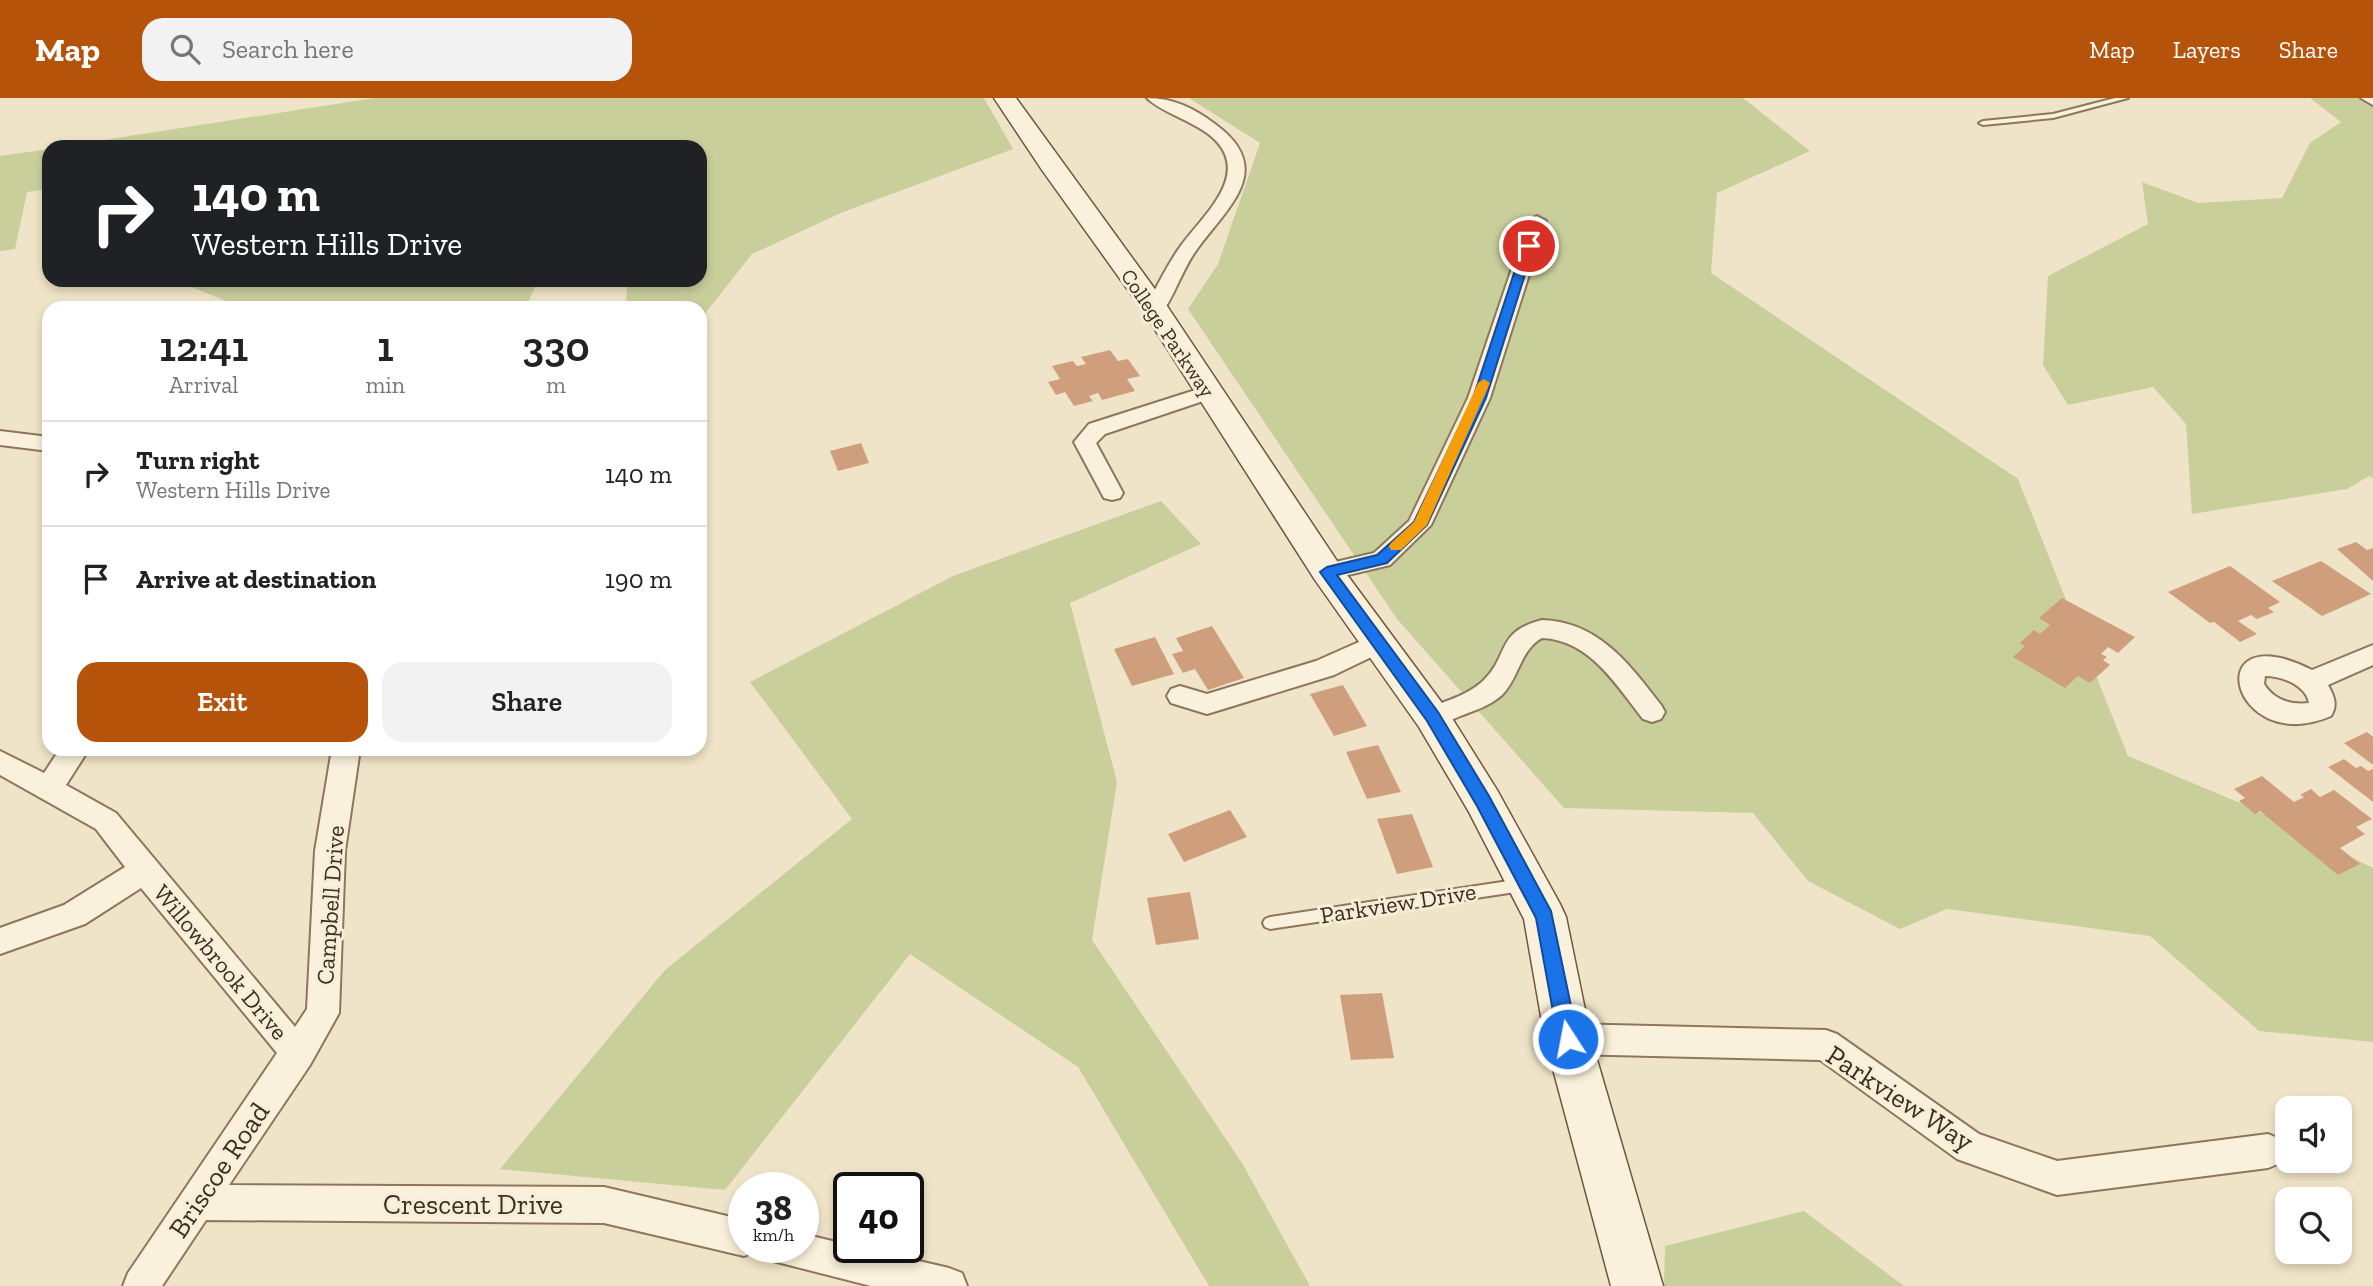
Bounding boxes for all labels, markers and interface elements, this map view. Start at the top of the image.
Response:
search box [142,18,632,81]
text: Map [35,30,100,69]
icon: search [166,30,204,68]
text: Search here [222,33,354,65]
text: Map [2089,35,2135,64]
text: Layers [2173,35,2241,64]
text: Share [2279,35,2338,64]
text: 140 m [192,165,320,224]
icon: right [77,168,168,259]
pin [1499,216,1559,276]
text: Western Hills Drive [192,225,462,263]
icon: arrive [1510,227,1548,265]
street label: College Parkway [1116,264,1220,402]
text: 12:41 [159,321,248,372]
text: 1 [377,321,394,372]
text: 330 [522,321,590,372]
text: Arrival [169,371,238,399]
text: min [366,371,405,399]
text: m [546,371,566,399]
text: Turn right [136,444,259,476]
icon: right [77,455,115,493]
text: 140 m [605,458,672,490]
text: Western Hills Drive [136,476,330,504]
icon: arrive [77,560,115,598]
text: Arrive at destination [136,563,376,595]
text: 190 m [605,563,672,595]
button: Exit [77,662,368,742]
button: Share [382,662,672,742]
street label: Campbell Drive [310,824,350,986]
street label: Parkview Drive [1318,876,1478,930]
street label: Willowbrook Drive [148,878,294,1046]
position arrow [1531,1002,1605,1076]
street label: Parkview Way [1820,1038,1980,1158]
street label: Briscoe Road [162,1096,276,1244]
map controls [2275,1096,2352,1264]
button: sound [2275,1096,2352,1173]
speed limit sign: 40 [833,1172,924,1263]
text: 38 [755,1187,792,1229]
button: search [2275,1187,2352,1264]
street label: Crescent Drive [383,1188,563,1221]
text: km/h [753,1224,794,1246]

